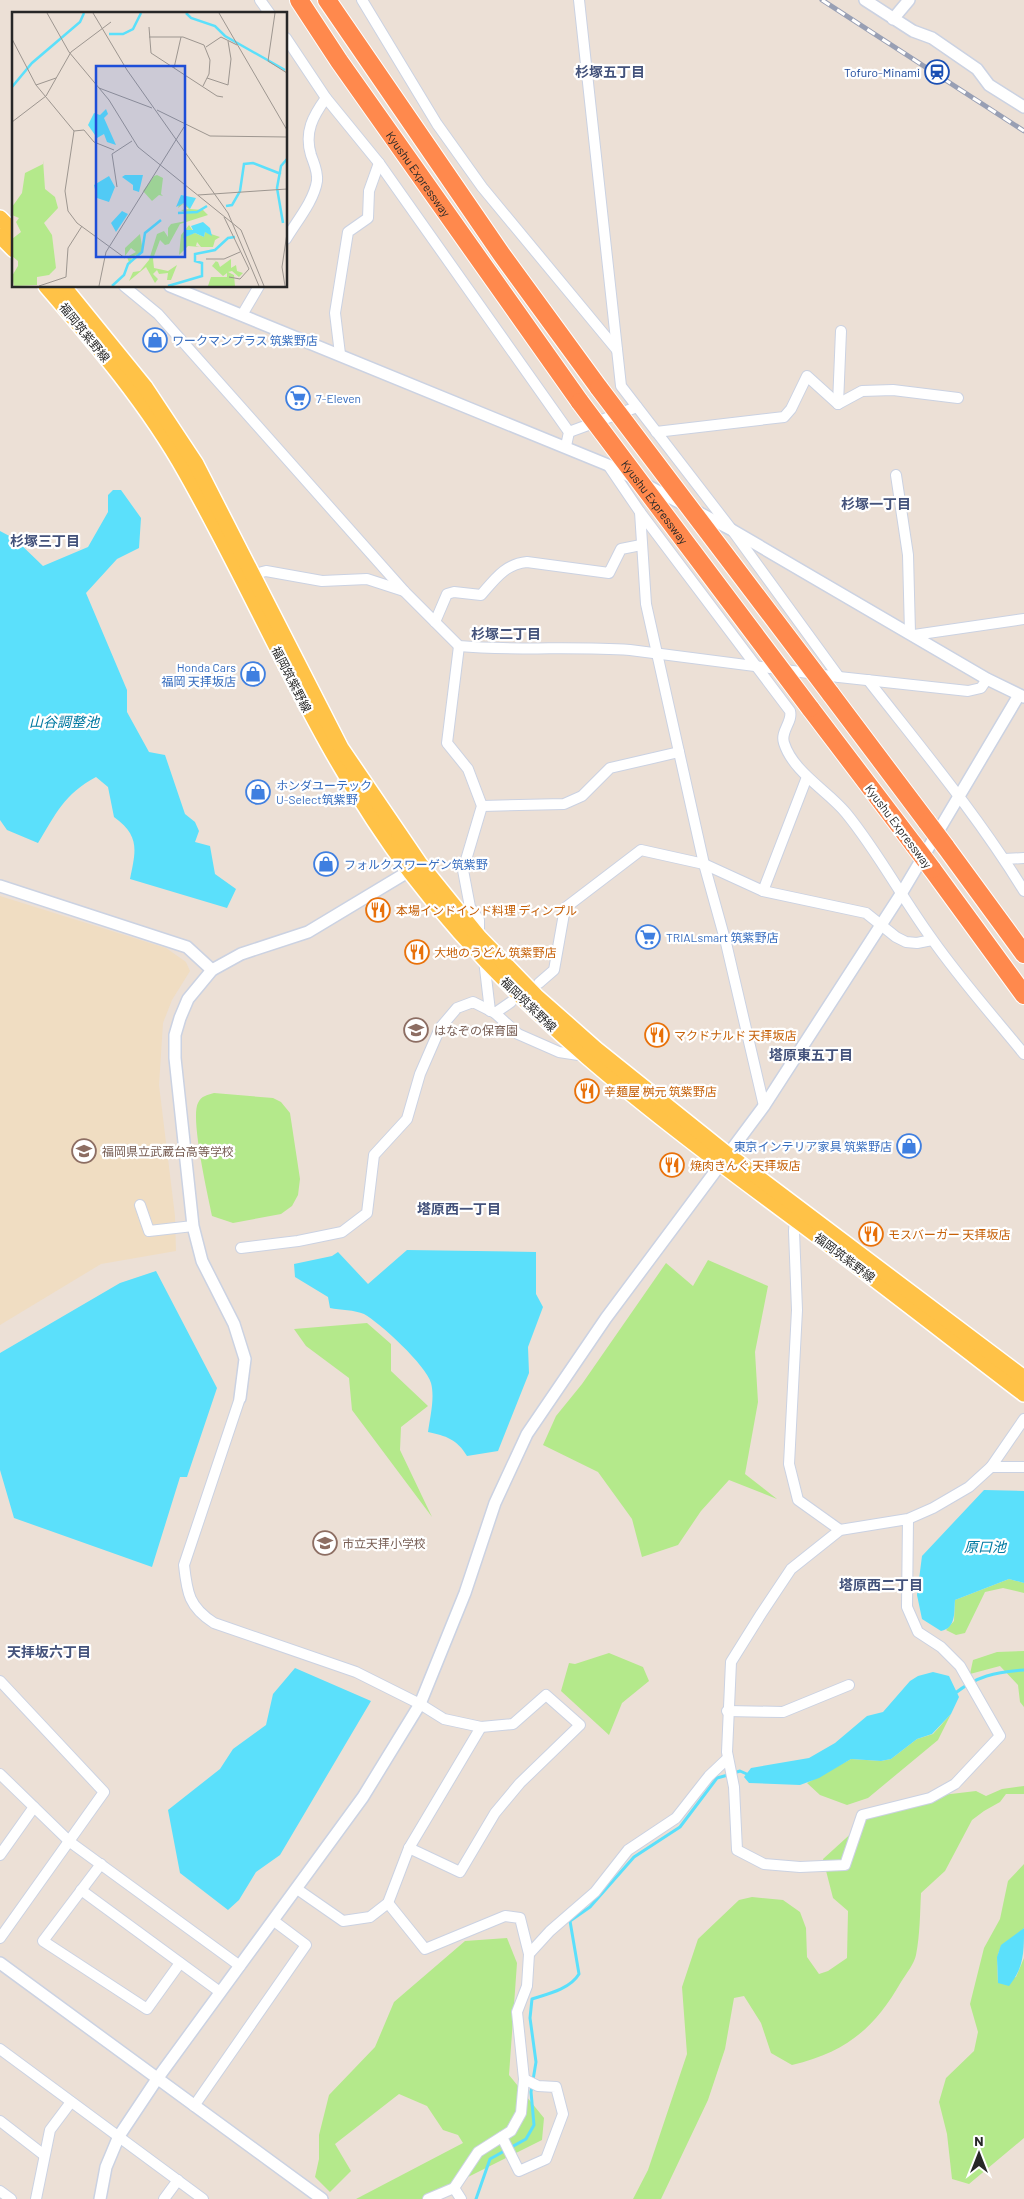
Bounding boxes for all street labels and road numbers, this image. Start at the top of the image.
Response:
street label: Kyushu Expressway [384,128,454,220]
street label: 福岡筑紫野線 [57,300,113,364]
street label: Kyushu Expressway [619,457,691,547]
street label: 福岡筑紫野線 [269,644,315,714]
street label: Kyushu Expressway [863,781,935,871]
street label: 福岡筑紫野線 [498,974,560,1034]
street label: 福岡筑紫野線 [812,1230,878,1284]

